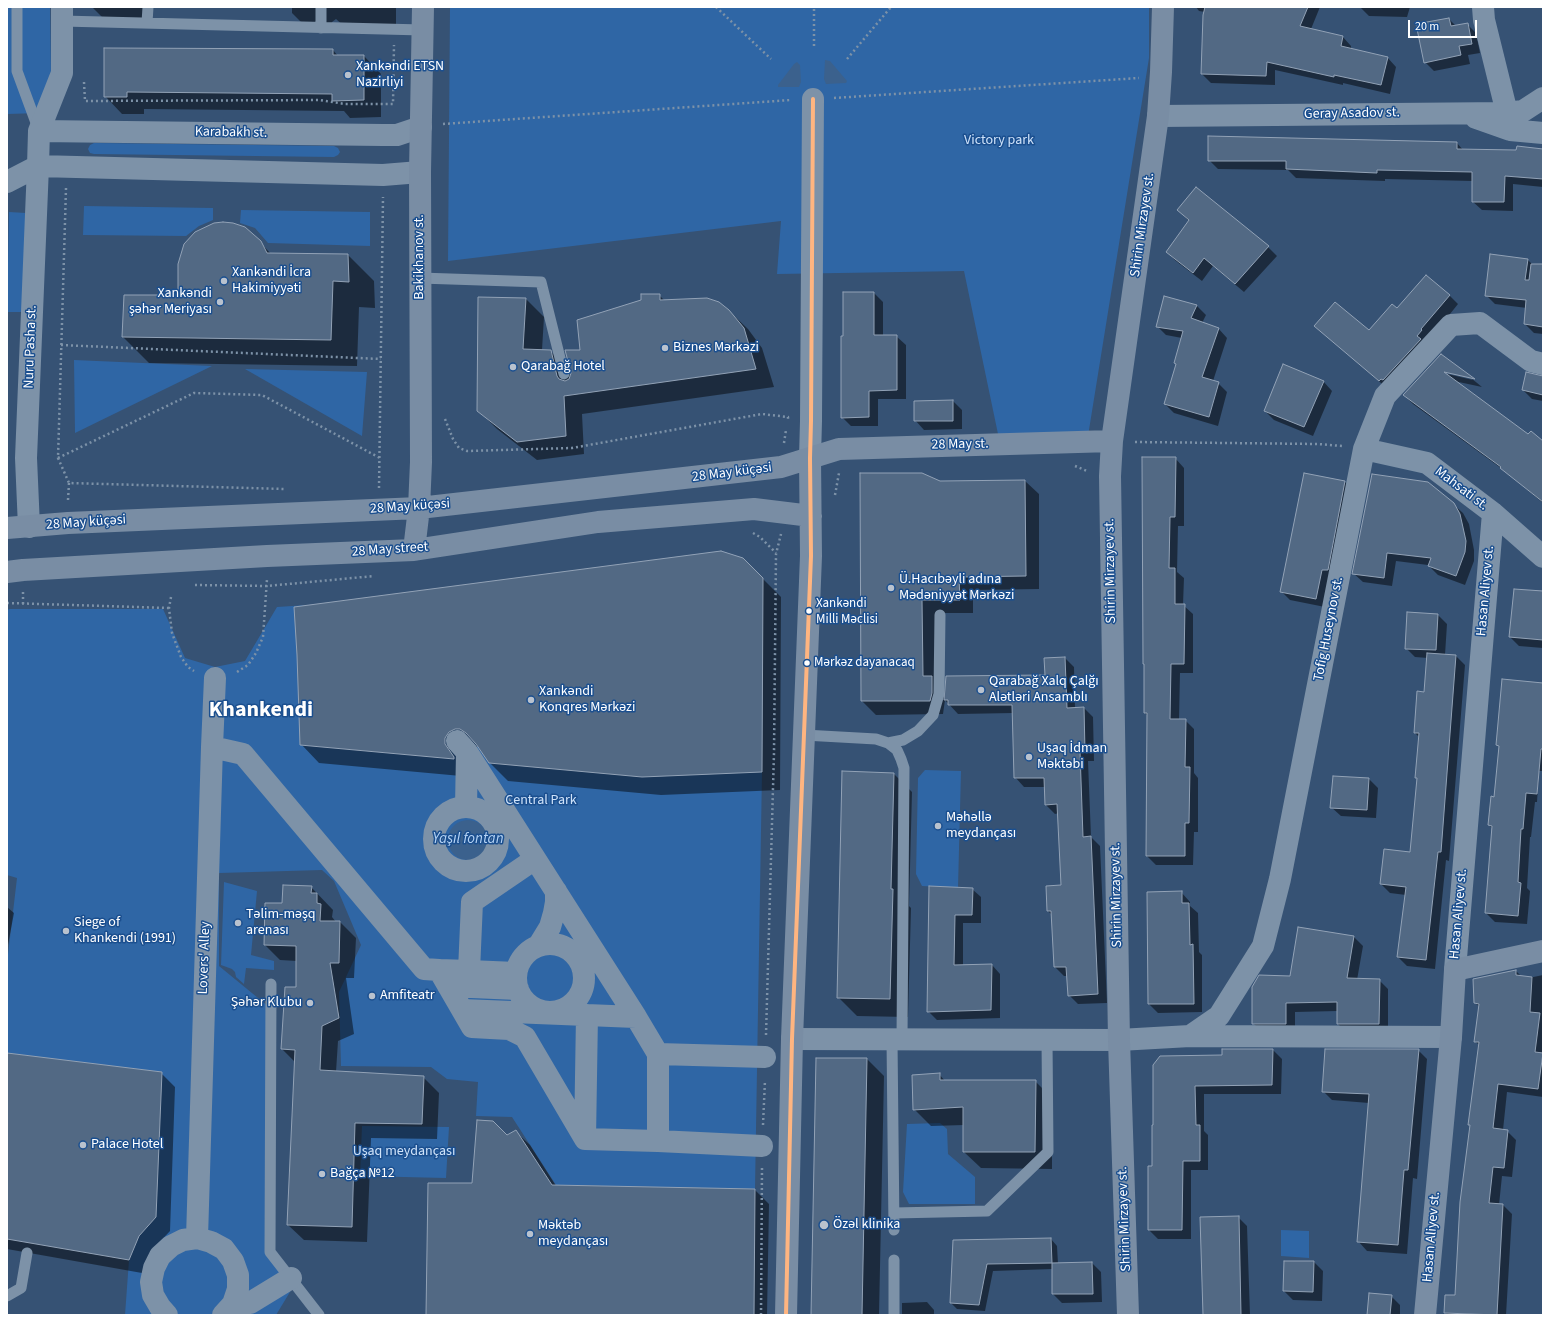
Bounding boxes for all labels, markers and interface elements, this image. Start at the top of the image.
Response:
scale bar [1410,12,1479,38]
text: 20 m [1415,18,1439,35]
place label: Xankəndi ETSN Nazirliyi [356,59,444,92]
marker: Xankəndi ETSN Nazirliyi [343,70,353,80]
street label: Geray Asadov st. [1304,105,1400,123]
street label: Karabakh st. [195,124,267,142]
park label: Victory park [964,133,1034,149]
street label: Shirin Mirzayev st. [1127,172,1159,278]
street label: Bakikhanov st. [412,214,428,300]
place label: Xankəndi İcra Hakimiyyəti [232,265,311,298]
marker: Xankəndi İcra Hakimiyyəti [219,276,229,286]
place label: Xankəndi şəhər Meriyası [129,286,212,318]
marker: Xankəndi şəhər Meriyası [215,297,225,307]
street label: Nuru Pasha st. [21,305,41,389]
place label: Biznes Mərkəzi [673,340,759,356]
marker: Biznes Mərkəzi [660,343,670,353]
place label: Qarabağ Hotel [521,359,605,375]
marker: Qarabağ Hotel [508,362,518,372]
street label: 28 May st. [931,436,989,454]
street label: 28 May küçəsi [691,460,773,486]
street label: Mahsati st. [1431,463,1491,515]
street label: 28 May küçəsi [369,496,451,518]
street label: 28 May küçəsi [45,512,127,534]
street label: Shirin Mirzayev st. [1102,518,1120,624]
street label: 28 May street [351,539,429,561]
street label: Hasan Aliyev st. [1474,545,1498,637]
place label: Ü.Hacıbəyli adına Mədəniyyət Mərkəzi [899,572,1014,604]
street label: Tofig Huseynov st. [1311,575,1347,683]
marker: Ü.Hacıbəyli adına Mədəniyyət Mərkəzi [886,583,896,593]
place label: Xankəndi Milli Məclisi [816,596,878,627]
marker: Xankəndi Milli Məclisi [804,606,814,616]
place label: Mərkəz dayanacaq [814,655,915,671]
marker: Mərkəz dayanacaq [802,658,812,668]
place label: Qarabağ Xalq Çalğı Alətləri Ansamblı [989,674,1099,706]
place label: Xankəndi Konqres Mərkəzi [539,684,636,716]
marker: Qarabağ Xalq Çalğı Alətləri Ansamblı [976,685,986,695]
marker: Xankəndi Konqres Mərkəzi [526,695,536,705]
district label: Khankendi [209,698,313,724]
place label: Uşaq İdman Məktəbi [1037,741,1107,774]
marker: Uşaq İdman Məktəbi [1024,752,1034,762]
park label: Central Park [505,793,577,809]
place label: Məhəllə meydançası [946,810,1016,842]
marker: Məhəllə meydançası [933,821,943,831]
water label: Yaşıl fontan [432,831,504,849]
street label: Shirin Mirzayev st. [1108,842,1126,948]
street label: Hasan Aliyev st. [1447,868,1471,960]
place label: Təlim-məşq arenası [246,907,316,940]
place label: Siege of Khankendi (1991) [74,915,176,948]
marker: Təlim-məşq arenası [233,918,243,928]
street label: Lovers' Alley [195,921,215,995]
marker: Siege of Khankendi (1991) [61,926,71,936]
place label: Amfiteatr [380,988,434,1004]
marker: Amfiteatr [367,991,377,1001]
place label: Şəhər Klubu [231,995,302,1011]
marker: Şəhər Klubu [305,998,315,1008]
place label: Palace Hotel [91,1137,163,1153]
marker: Palace Hotel [78,1140,88,1150]
park label: Uşaq meydançası [353,1144,455,1160]
place label: Bağça №12 [330,1166,395,1182]
street label: Shirin Mirzayev st. [1115,1166,1135,1272]
marker: Bağça №12 [317,1169,327,1179]
street label: Hasan Aliyev st. [1420,1191,1444,1283]
place label: Özəl klinika [833,1217,900,1233]
place label: Məktəb meydançası [538,1218,608,1250]
marker: Özəl klinika [818,1219,830,1231]
marker: Məktəb meydançası [525,1229,535,1239]

